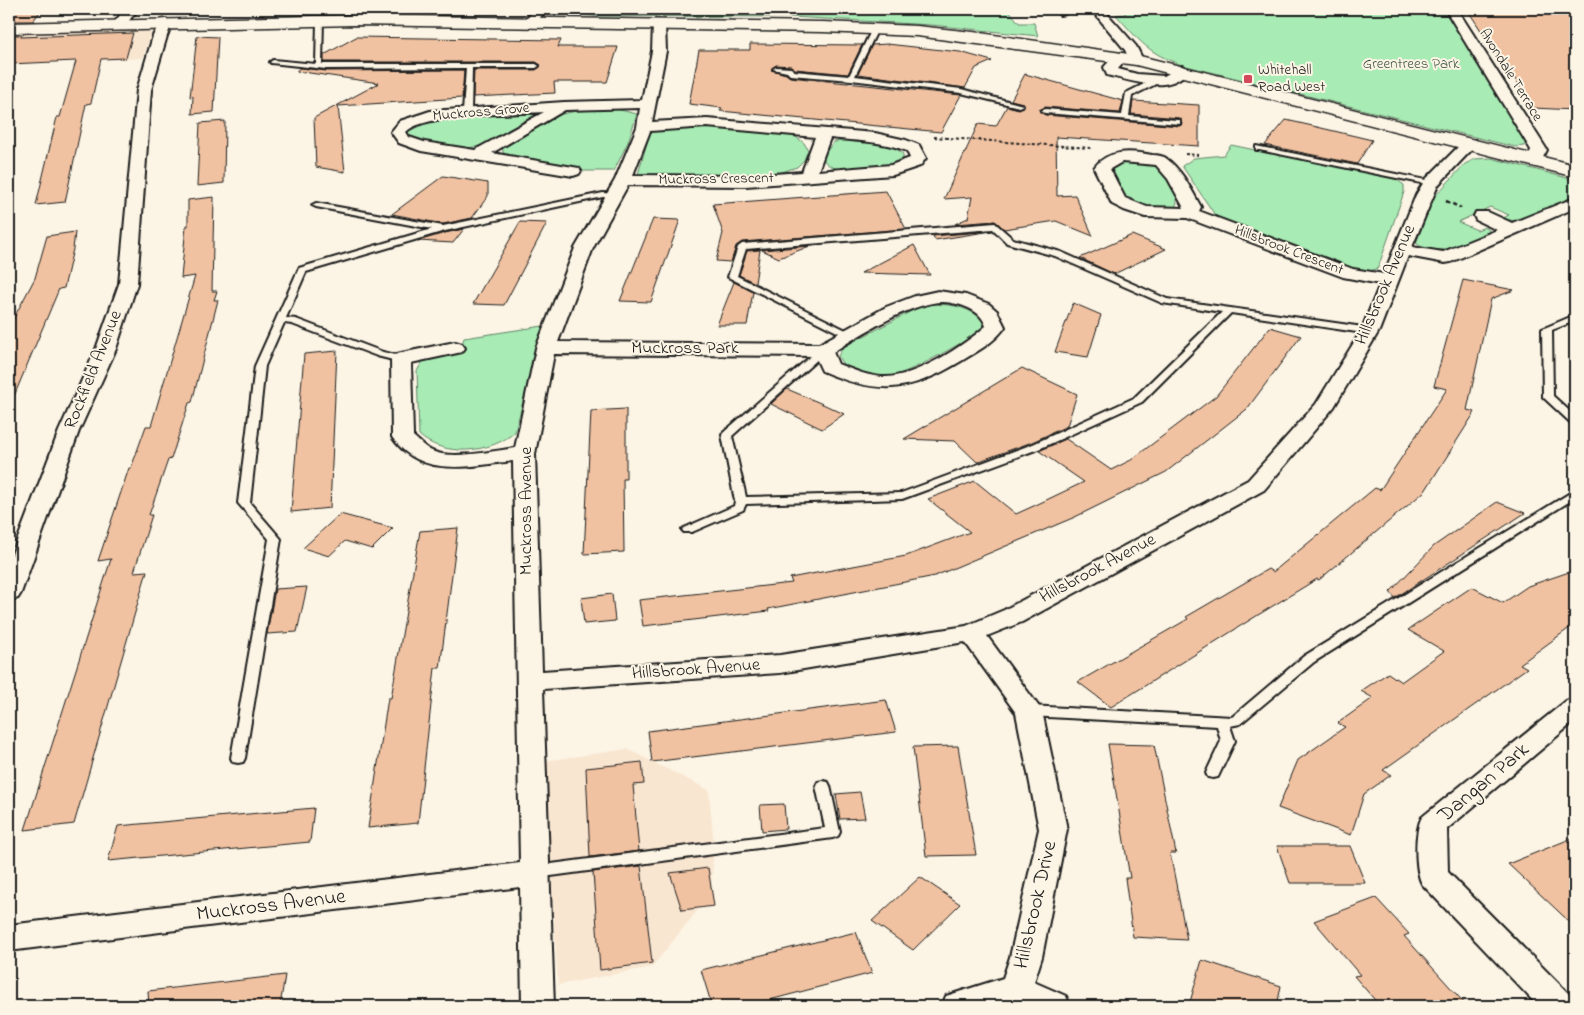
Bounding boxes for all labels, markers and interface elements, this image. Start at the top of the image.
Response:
street label: Avondale Terrace [1474,24,1549,126]
park label: Greentrees Park [1363,53,1460,75]
place label: Whitehall Road West [1258,59,1325,98]
marker: Whitehall Road West [1242,73,1254,85]
street label: Muckross Grove [432,97,531,127]
street label: Muckross Crescent [658,167,774,191]
street label: Hillsbrook Crescent [1231,219,1347,281]
street label: Hillsbrook Avenue [1349,220,1423,349]
street label: Rockfield Avenue [58,306,130,433]
street label: Muckross Park [631,336,739,362]
street label: Muckross Avenue [514,446,540,575]
street label: Hillsbrook Avenue [1035,527,1162,611]
street label: Hillsbrook Avenue [631,652,762,687]
street label: Dangan Park [1431,735,1538,832]
street label: Hillsbrook Drive [1007,837,1065,972]
street label: Muckross Avenue [195,882,348,930]

